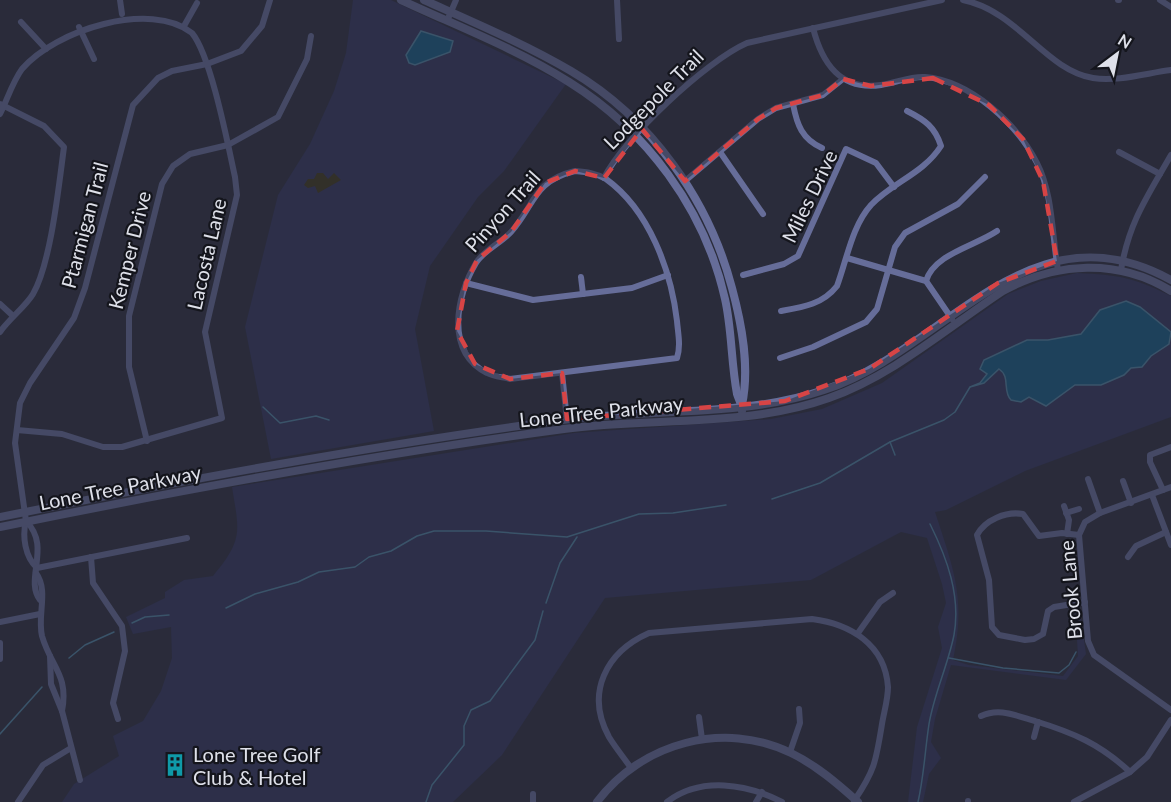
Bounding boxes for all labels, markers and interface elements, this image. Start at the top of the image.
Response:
north arrow [1087,24,1147,84]
text: N [1115,30,1135,52]
street label: Lodgepole Trail [598,44,708,154]
street label: Miles Drive [776,146,842,246]
street label: Ptarmigan Trail [56,159,112,291]
street label: Pinyon Trail [459,165,545,257]
street label: Kemper Drive [103,188,155,312]
street label: Lacosta Lane [182,196,230,312]
street label: Lone Tree Parkway [518,390,685,432]
street label: Lone Tree Parkway [37,459,204,514]
street label: Brook Lane [1054,539,1086,641]
place label: Lone Tree Golf Club & Hotel [193,742,320,789]
building icon: Lone Tree Golf Club & Hotel [162,752,188,778]

